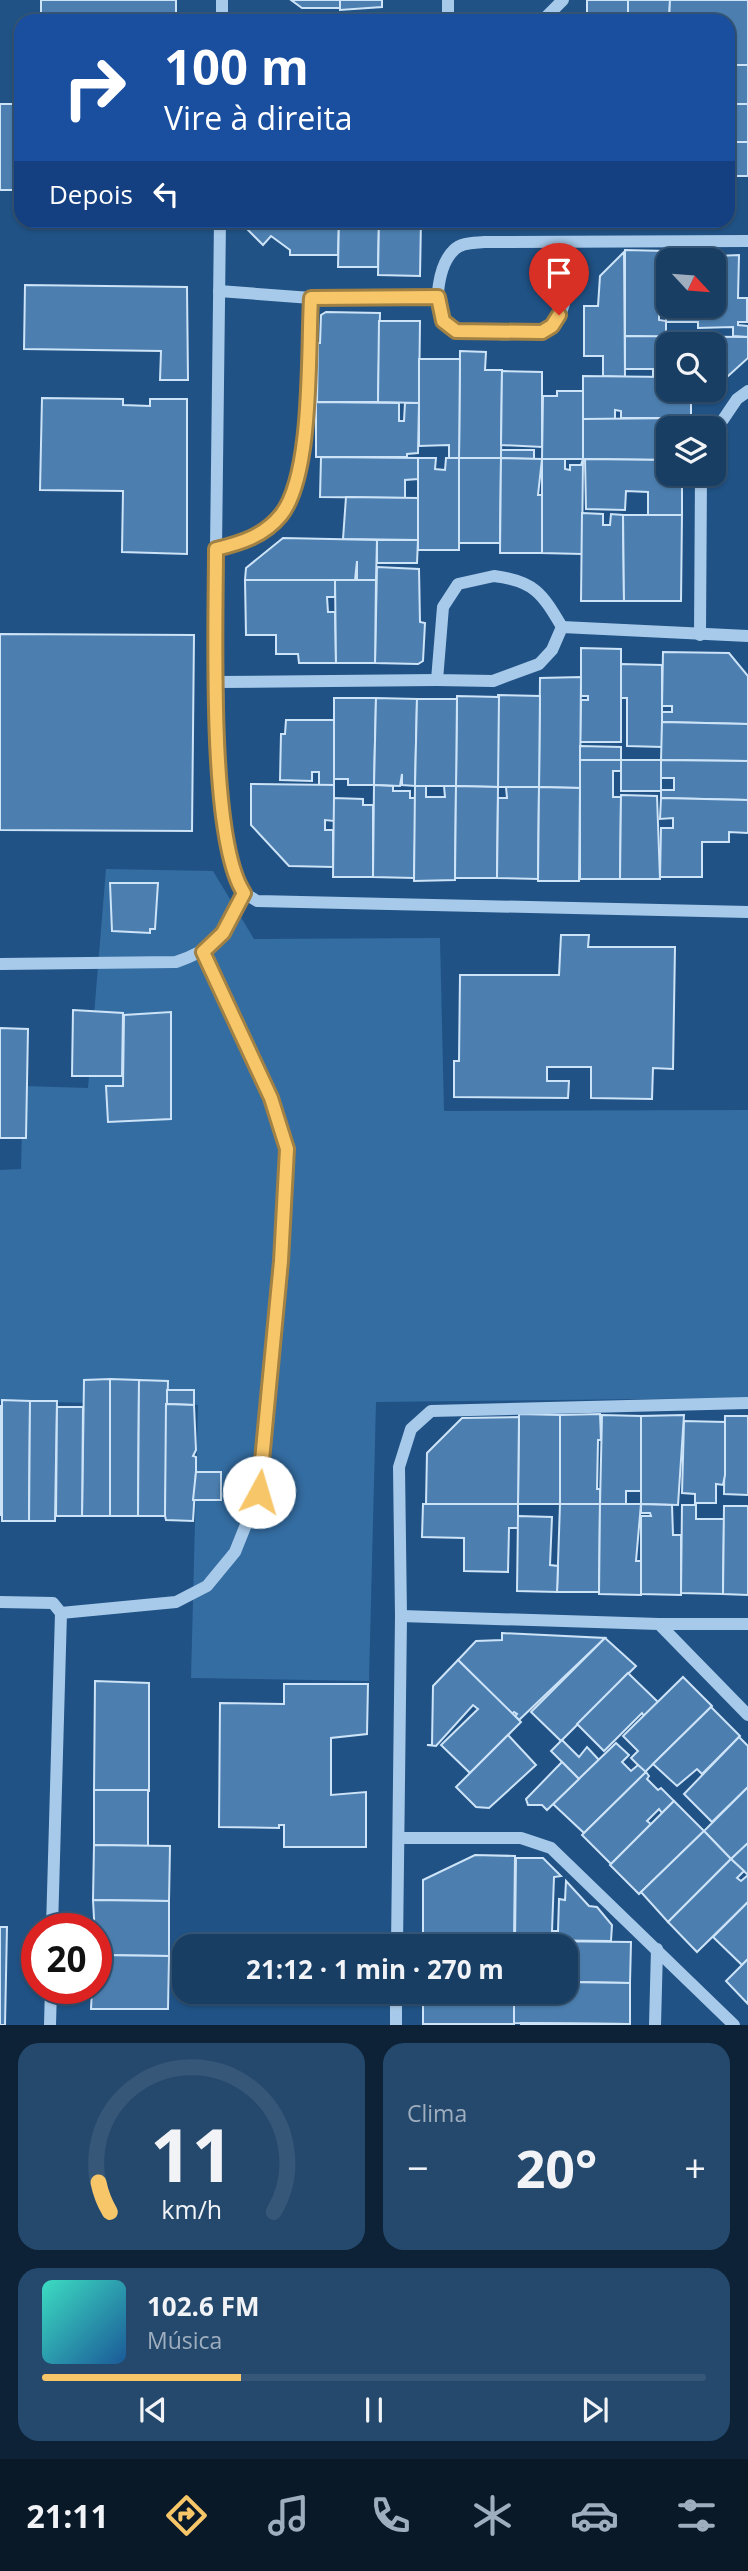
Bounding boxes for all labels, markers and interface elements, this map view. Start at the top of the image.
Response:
text: 100 m [164,33,309,99]
icon: right [49,42,140,133]
text: Vire à direita [164,96,353,139]
icon: left [147,175,185,213]
text: Depois [49,176,133,212]
pin [529,243,589,315]
north arrow [656,248,726,318]
map controls [656,248,726,486]
icon: arrive [540,254,578,292]
button: search [656,332,726,402]
button: layers [656,416,726,486]
position arrow [222,1455,296,1529]
speed limit sign: 20 [21,1913,112,2004]
text: 21:12 · 1 min · 270 m [246,1951,504,1987]
text: Clima [407,2097,467,2129]
text: 11 [150,2105,233,2204]
text: 20° [516,2132,597,2203]
text: − [407,2141,429,2193]
text: + [684,2141,706,2193]
text: km/h [161,2192,222,2226]
text: 102.6 FM [147,2288,259,2324]
text: Música [147,2324,222,2356]
icon: previous [134,2391,172,2429]
icon: pause [355,2391,393,2429]
icon: next [576,2391,614,2429]
icon: directions [162,2491,211,2540]
icon: music [264,2491,313,2540]
icon: phone [366,2491,415,2540]
icon: climate [468,2491,517,2540]
icon: car [570,2491,619,2540]
icon: filters [672,2491,721,2540]
text: 21:11 [27,2494,109,2537]

